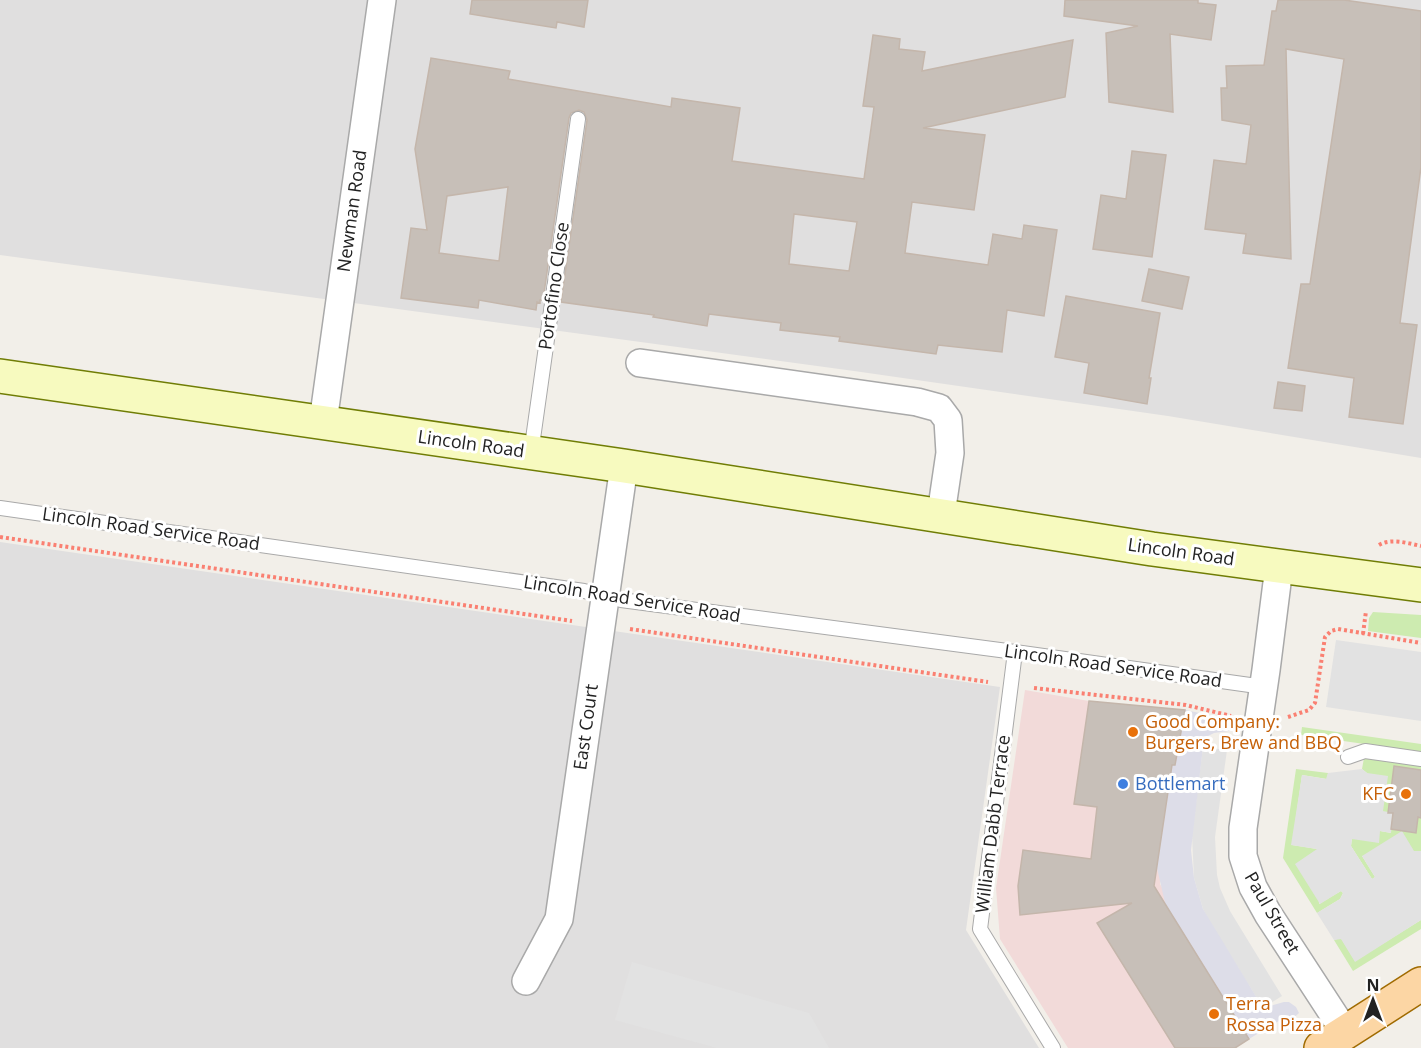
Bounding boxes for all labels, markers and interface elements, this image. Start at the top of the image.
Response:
street label: Newman Road [331,148,371,273]
street label: Portofino Close [532,220,574,351]
street label: Lincoln Road [416,424,526,462]
street label: Lincoln Road Service Road [41,501,262,555]
street label: Lincoln Road [1126,532,1236,570]
street label: Lincoln Road Service Road [522,569,742,627]
street label: Lincoln Road Service Road [1003,638,1224,692]
street label: East Court [567,682,603,771]
place label: Good Company: Burgers, Brew and BBQ [1145,709,1342,754]
marker: Good Company: Burgers, Brew and BBQ [1126,725,1140,739]
street label: William Dabb Terrace [969,733,1015,914]
place label: Bottlemart [1135,771,1225,795]
marker: Bottlemart [1116,777,1130,791]
place label: KFC [1362,781,1394,805]
marker: KFC [1399,787,1413,801]
street label: Paul Street [1240,867,1306,958]
north arrow [1343,970,1403,1030]
text: N [1366,974,1380,996]
place label: Terra Rossa Pizza [1226,991,1322,1036]
marker: Terra Rossa Pizza [1207,1007,1221,1021]

